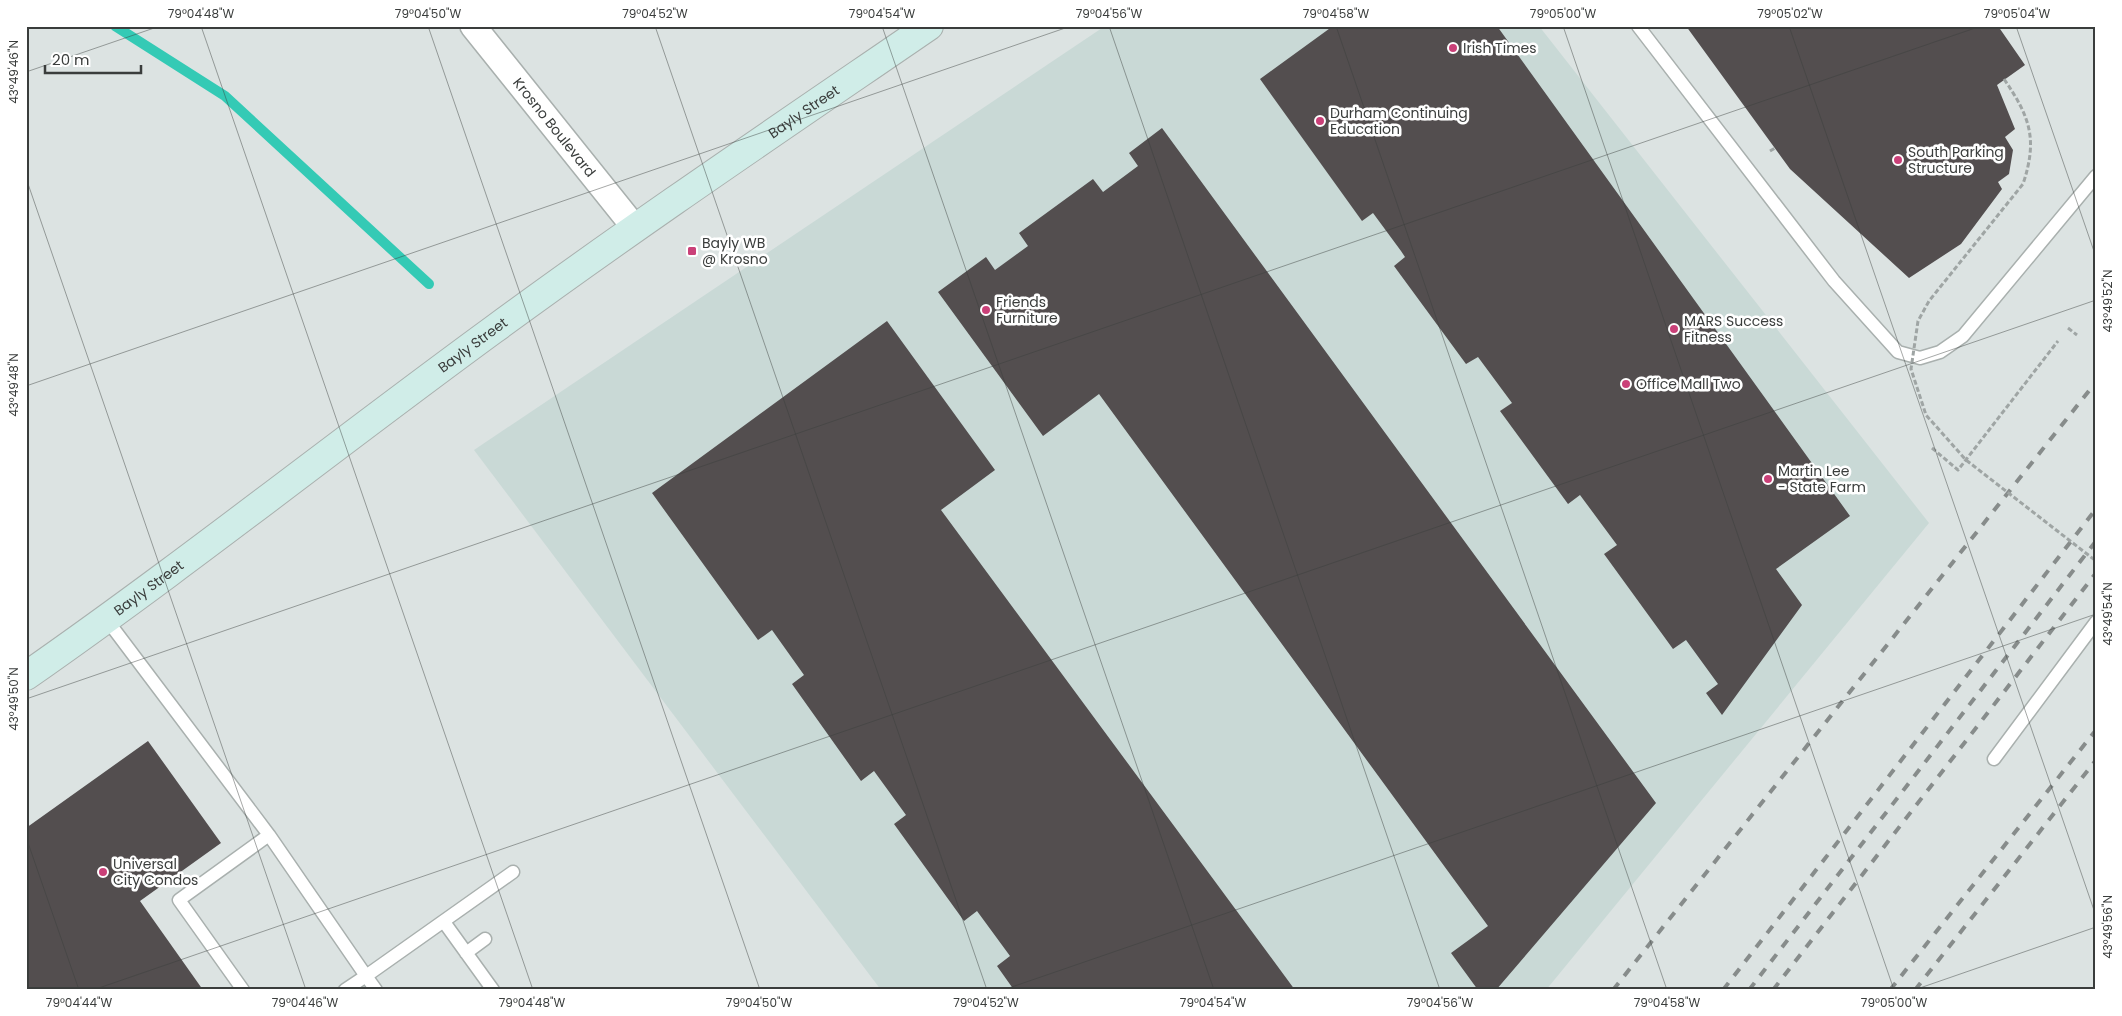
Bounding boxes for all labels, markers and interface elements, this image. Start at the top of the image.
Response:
text: 79°04'48"W [168,5,234,22]
text: 79°04'50"W [395,5,461,22]
text: 79°04'52"W [622,5,688,22]
text: 79°04'54"W [849,5,915,22]
text: 79°04'56"W [1076,5,1142,22]
text: 79°04'58"W [1303,5,1369,22]
text: 79°05'00"W [1530,5,1596,22]
text: 79°05'02"W [1757,5,1823,22]
text: 79°05'04"W [1984,5,2050,22]
place label: Irish Times [1463,38,1537,58]
text: 43°49'46"N [5,40,22,104]
scale bar [45,42,141,74]
marker: Irish Times [1447,42,1459,54]
text: 20 m [52,49,90,70]
street label: Krosno Boulevard [508,73,600,181]
street label: Bayly Street [764,80,843,143]
place label: Durham Continuing Education [1330,103,1468,139]
marker: Durham Continuing Education [1314,115,1326,127]
place label: South Parking Structure [1908,142,2004,178]
marker: South Parking Structure [1892,154,1904,166]
place label: Bayly WB @ Krosno [702,233,768,269]
marker: Bayly WB @ Krosno [686,245,698,257]
text: 43°49'52"N [2099,270,2116,332]
place label: Friends Furniture [996,292,1058,328]
marker: Friends Furniture [980,304,992,316]
place label: MARS Success Fitness [1684,311,1783,347]
street label: Bayly Street [434,313,512,377]
marker: MARS Success Fitness [1668,323,1680,335]
text: 43°49'48"N [5,353,22,417]
place label: Office Mall Two [1636,374,1741,394]
marker: Office Mall Two [1620,378,1632,390]
place label: Martin Lee - State Farm [1778,461,1866,497]
marker: Martin Lee - State Farm [1762,473,1774,485]
street label: Bayly Street [110,555,188,620]
text: 43°49'54"N [2099,582,2116,646]
text: 43°49'50"N [5,667,22,731]
place label: Universal City Condos [113,854,198,890]
marker: Universal City Condos [97,866,109,878]
text: 43°49'56"N [2099,895,2116,959]
text: 79°04'44"W [46,994,112,1011]
text: 79°04'46"W [272,994,338,1011]
text: 79°04'48"W [499,994,565,1011]
text: 79°04'50"W [726,994,792,1011]
text: 79°04'52"W [953,994,1019,1011]
text: 79°04'54"W [1180,994,1246,1011]
text: 79°04'56"W [1407,994,1473,1011]
text: 79°04'58"W [1634,994,1700,1011]
text: 79°05'00"W [1861,994,1927,1011]

